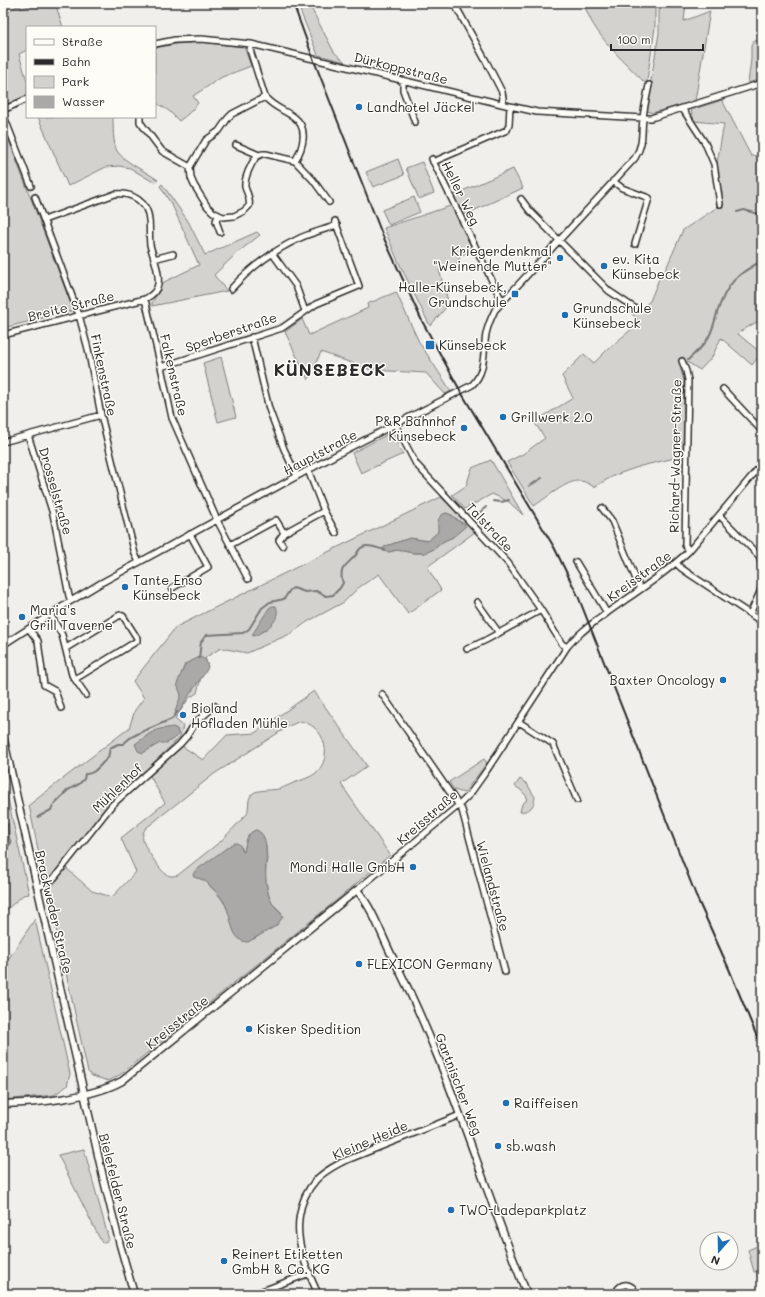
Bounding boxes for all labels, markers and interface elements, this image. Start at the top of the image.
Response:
legend [26,26,156,118]
scale bar [611,26,703,52]
text: 100 m [617,31,651,47]
text: Straße [62,33,103,49]
street label: Dürkoppstraße [352,48,450,87]
text: Bahn [62,53,90,69]
text: Park [62,73,89,89]
text: Wasser [62,93,105,109]
place label: Landhotel Jäckel [367,98,475,115]
marker: Landhotel Jäckel [354,102,364,112]
street label: Heller Weg [439,158,484,228]
place label: Kriegerdenkmal "Weinende Mutter" [433,242,552,274]
place label: ev. Kita Künsebeck [612,250,680,282]
marker: Kriegerdenkmal "Weinende Mutter" [555,253,565,263]
marker: ev. Kita Künsebeck [599,261,609,271]
place label: Halle-Künsebeck, Grundschule [398,278,507,310]
street label: Breite Straße [26,287,116,324]
marker: Halle-Künsebeck, Grundschule [510,289,520,299]
place label: Grundschule Künsebeck [573,299,651,331]
street label: Sperberstraße [183,308,279,355]
marker: Grundschule Künsebeck [560,310,570,320]
street label: Finkenstraße [87,332,121,418]
street label: Falkenstraße [157,332,192,418]
place label: Künsebeck [439,336,507,353]
marker: Künsebeck [424,339,436,351]
district label: KÜNSEBECK [274,358,386,380]
street label: Richard-Wagner-Straße [665,379,684,533]
place label: Grillwerk 2.0 [511,408,593,425]
place label: P&R Bahnhof Künsebeck [375,412,457,444]
marker: Grillwerk 2.0 [498,412,508,422]
marker: P&R Bahnhof Künsebeck [459,423,469,433]
street label: Hauptstraße [280,425,360,478]
street label: Drosselstraße [36,445,77,536]
street label: Talstraße [463,498,518,555]
street label: Kreisstraße [603,546,674,605]
place label: Tante Enso Künsebeck [133,571,202,603]
marker: Tante Enso Künsebeck [120,582,130,592]
place label: Maria's Grill Taverne [30,601,113,633]
marker: Maria's Grill Taverne [17,612,27,622]
place label: Baxter Oncology [610,671,715,688]
marker: Baxter Oncology [718,675,728,685]
place label: Bioland Hofladen Mühle [191,699,288,731]
marker: Bioland Hofladen Mühle [178,710,188,720]
street label: Mühlenhof [88,759,146,816]
street label: Kreisstraße [393,785,461,848]
street label: Wielandstraße [473,839,514,933]
street label: Brackweder Straße [32,848,77,975]
place label: Mondi Halle GmbH [290,858,405,875]
marker: Mondi Halle GmbH [408,862,418,872]
place label: FLEXICON Germany [367,955,493,972]
marker: FLEXICON Germany [354,959,364,969]
street label: Kreisstraße [142,991,211,1052]
place label: Kisker Spedition [257,1020,361,1037]
marker: Kisker Spedition [244,1024,254,1034]
street label: Gartnischer Weg [432,1030,487,1137]
place label: Raiffeisen [514,1094,578,1111]
marker: Raiffeisen [501,1098,511,1108]
street label: Kleine Heide [330,1116,410,1163]
street label: Bielefelder Straße [96,1131,141,1251]
place label: sb.wash [506,1137,556,1154]
marker: sb.wash [493,1141,503,1151]
place label: TWO-Ladeparkplatz [459,1201,587,1218]
marker: TWO-Ladeparkplatz [446,1205,456,1215]
north arrow [699,1231,739,1271]
place label: Reinert Etiketten GmbH & Co. KG [232,1245,343,1277]
text: N [709,1252,722,1269]
marker: Reinert Etiketten GmbH & Co. KG [219,1256,229,1266]

